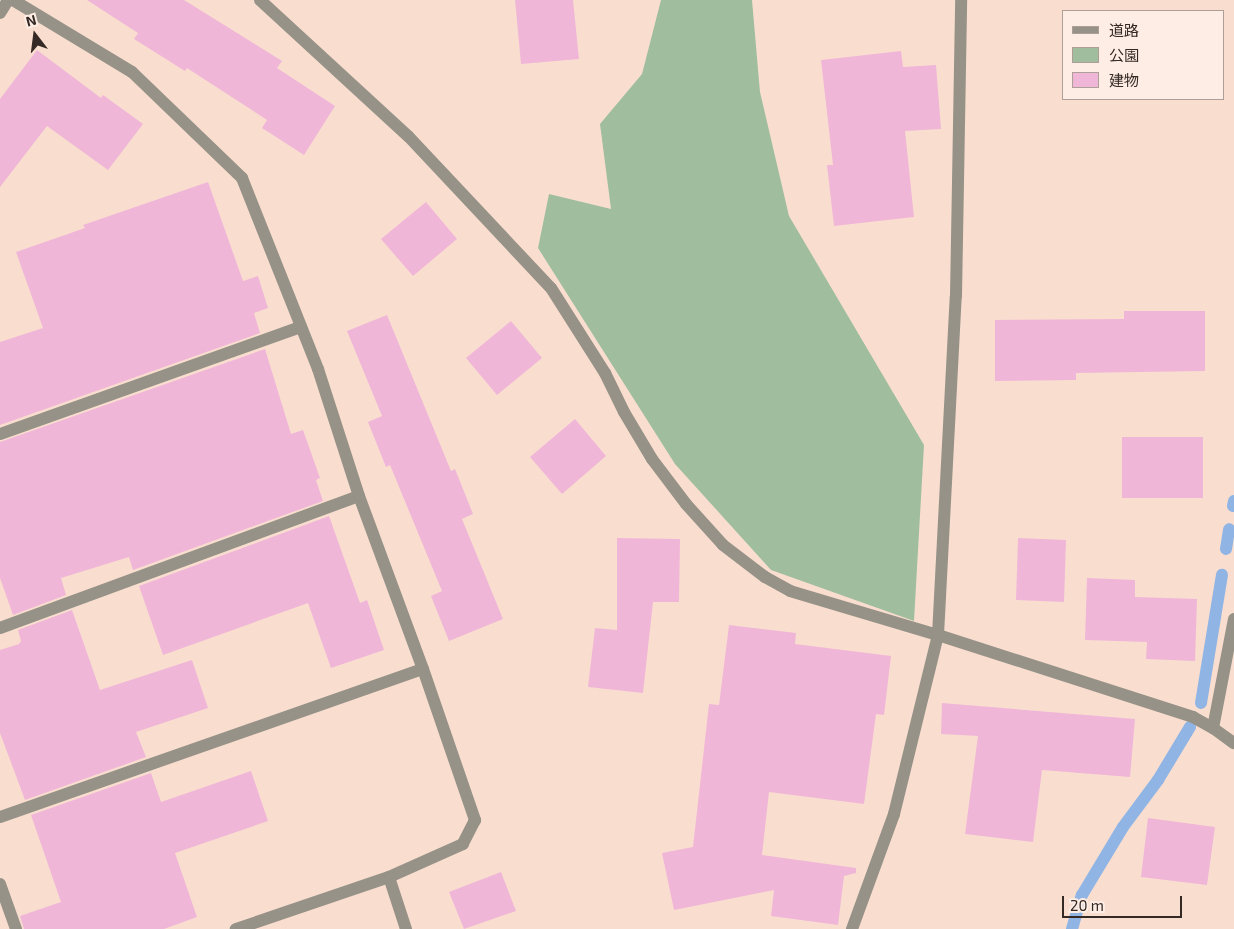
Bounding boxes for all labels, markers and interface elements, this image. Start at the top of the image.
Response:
north arrow [10,10,60,60]
legend [1062,10,1224,100]
text: N [24,11,38,30]
text: 道路 [1109,21,1139,39]
text: 公園 [1109,46,1139,64]
text: 建物 [1109,71,1139,89]
scale bar [1064,886,1184,918]
text: 20 m [1070,896,1104,914]

